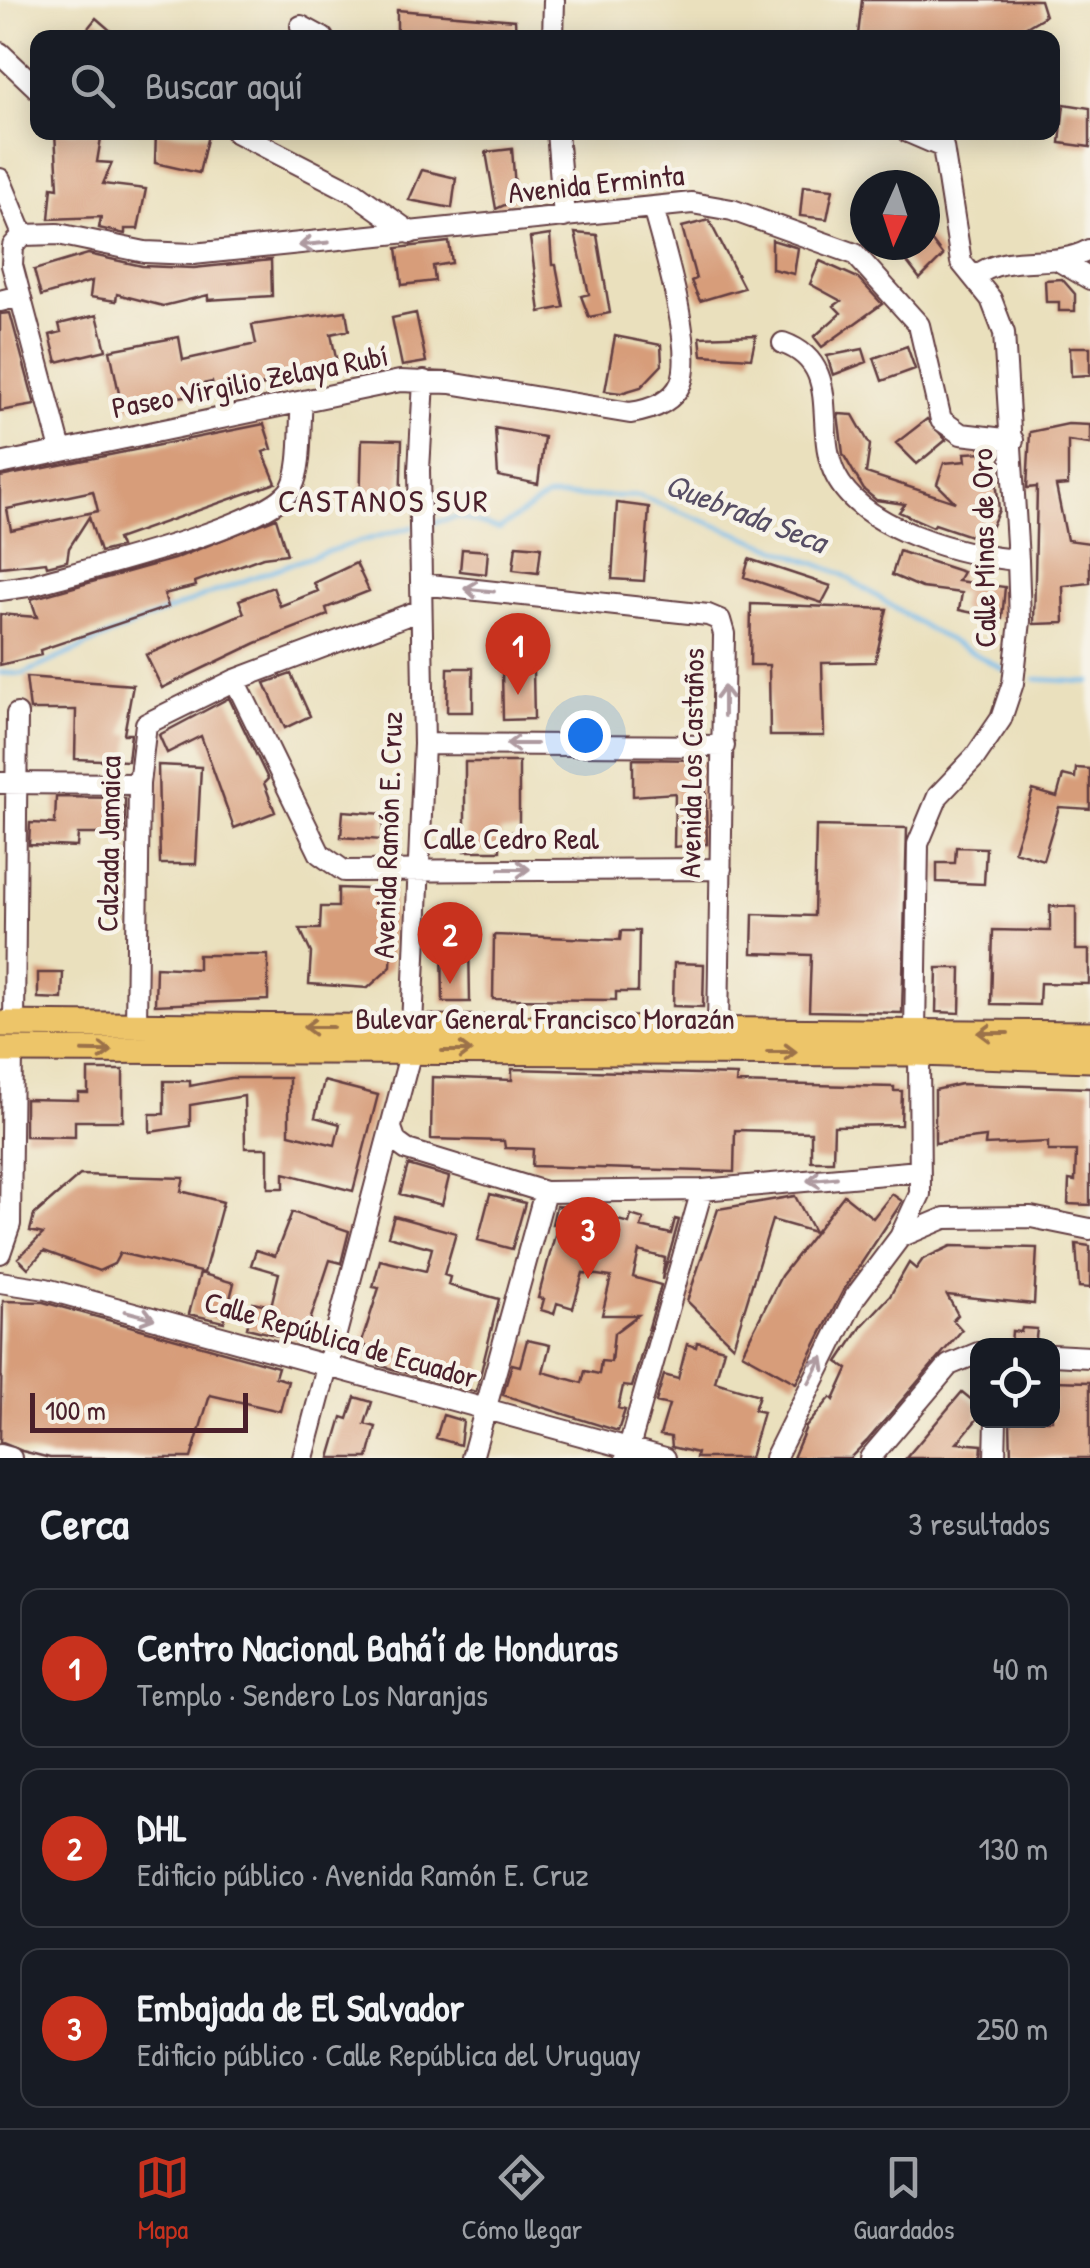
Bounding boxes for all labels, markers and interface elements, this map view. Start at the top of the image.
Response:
search box [30,30,1060,140]
icon: search [65,58,120,113]
text: Buscar aquí [145,59,303,111]
street label: Avenida Erminta [506,154,686,212]
north arrow [850,170,940,260]
one-way arrow [299,235,331,254]
street label: Paseo Virgilio Zelaya Rubí [108,335,391,427]
street label: Calle Minas de Oro [961,448,1005,648]
water label: Quebrada Seca [659,462,836,564]
district label: CASTANOS SUR [278,479,490,522]
one-way arrow [464,580,496,599]
pin: 1 [486,612,550,695]
street label: Avenida Los Castaños [669,648,713,878]
one-way arrow [714,686,734,718]
your location [560,710,611,761]
street label: Avenida Ramón E. Cruz [363,711,411,959]
one-way arrow [506,734,538,754]
street label: Calzada Jamaica [86,755,130,932]
street label: Calle Cedro Real [423,818,599,858]
one-way arrow [498,860,531,878]
pin: 2 [418,902,482,984]
street label: Bulevar General Francisco Morazán [355,998,735,1038]
one-way arrow [302,1018,334,1036]
one-way arrow [977,1024,1010,1042]
one-way arrow [80,1042,113,1060]
one-way arrow [440,1042,473,1060]
one-way arrow [766,1042,798,1062]
one-way arrow [806,1170,839,1189]
pin: 3 [556,1196,620,1279]
street label: Calle República de Ecuador [200,1281,483,1397]
one-way arrow [123,1307,155,1325]
map controls [970,1338,1060,1428]
button: locate [970,1338,1060,1428]
one-way arrow [807,1355,826,1385]
scale bar [30,1388,248,1432]
text: 100 m [45,1391,106,1429]
text: Cerca [40,1495,129,1552]
text: 3 resultados [908,1502,1050,1545]
text: Centro Nacional Bahá'í de Honduras [137,1621,618,1673]
text: 1 [69,1647,80,1690]
text: 40 m [993,1647,1048,1690]
text: Templo · Sendero Los Naranjas [137,1673,488,1716]
text: DHL [137,1801,187,1853]
text: 2 [67,1827,82,1870]
text: 130 m [979,1827,1048,1870]
text: Edificio público · Avenida Ramón E. Cruz [137,1853,589,1896]
text: Embajada de El Salvador [137,1981,464,2033]
text: 3 [67,2007,82,2050]
text: 250 m [976,2007,1048,2050]
text: Edificio público · Calle República del Uruguay [137,2033,641,2076]
tab: Mapa [135,2150,190,2248]
tab: Cómo llegar [461,2150,582,2248]
tab: Guardados [853,2150,954,2248]

